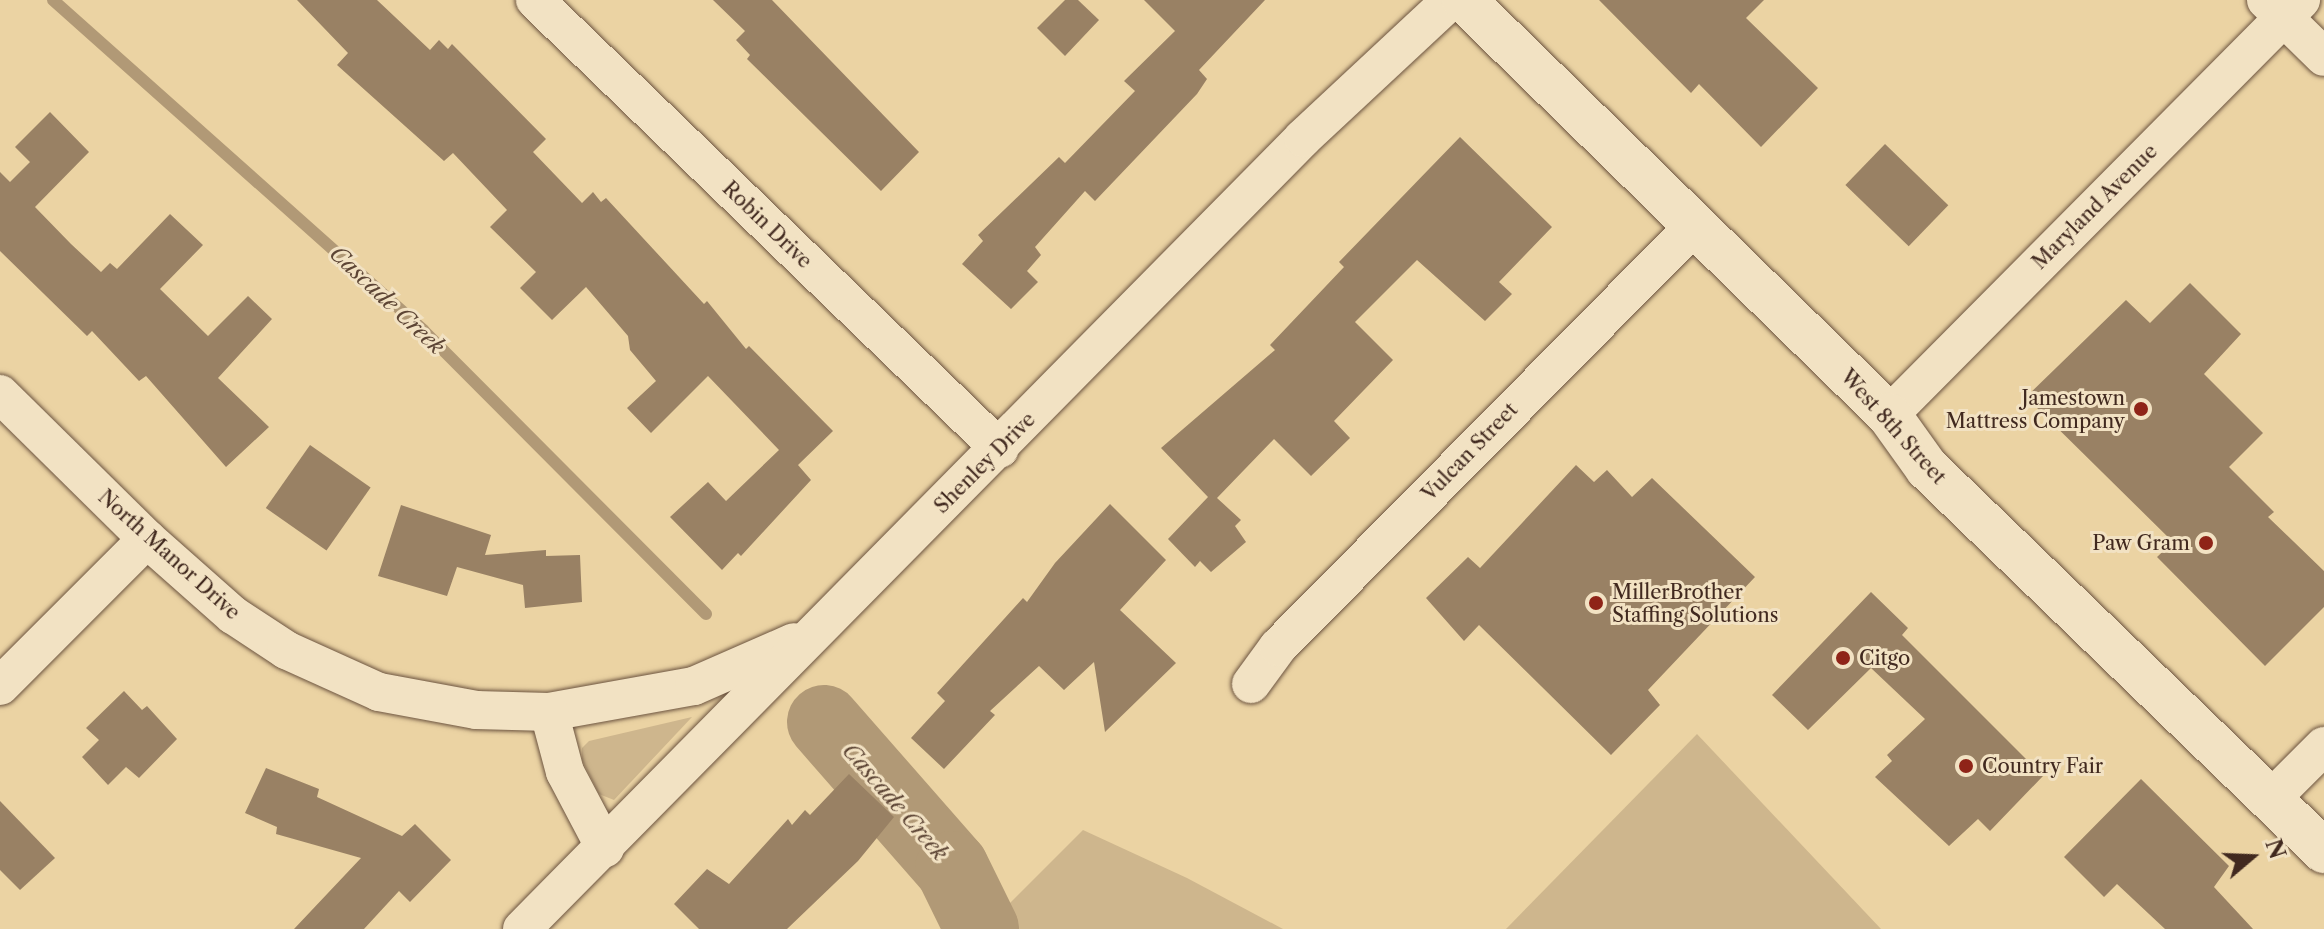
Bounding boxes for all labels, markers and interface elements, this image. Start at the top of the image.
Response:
street label: Maryland Avenue [2027,139,2163,275]
street label: Robin Drive [717,177,817,273]
water label: Cascade Creek [324,240,450,360]
street label: West 8th Street [1835,365,1951,489]
place label: Jamestown Mattress Company [1946,386,2125,433]
street label: Vulcan Street [1417,398,1523,506]
marker: Jamestown Mattress Company [2132,400,2150,418]
street label: Shenley Drive [929,407,1041,519]
street label: North Manor Drive [93,485,245,625]
place label: Paw Gram [2092,531,2190,555]
marker: Paw Gram [2197,534,2215,552]
place label: MillerBrother Staffing Solutions [1612,580,1778,627]
marker: MillerBrother Staffing Solutions [1587,594,1605,612]
place label: Citgo [1859,646,1910,670]
marker: Citgo [1834,649,1852,667]
water label: Cascade Creek [837,738,953,866]
place label: Country Fair [1982,754,2104,778]
marker: Country Fair [1957,757,1975,775]
north arrow [2212,817,2292,897]
text: N [2259,836,2291,862]

